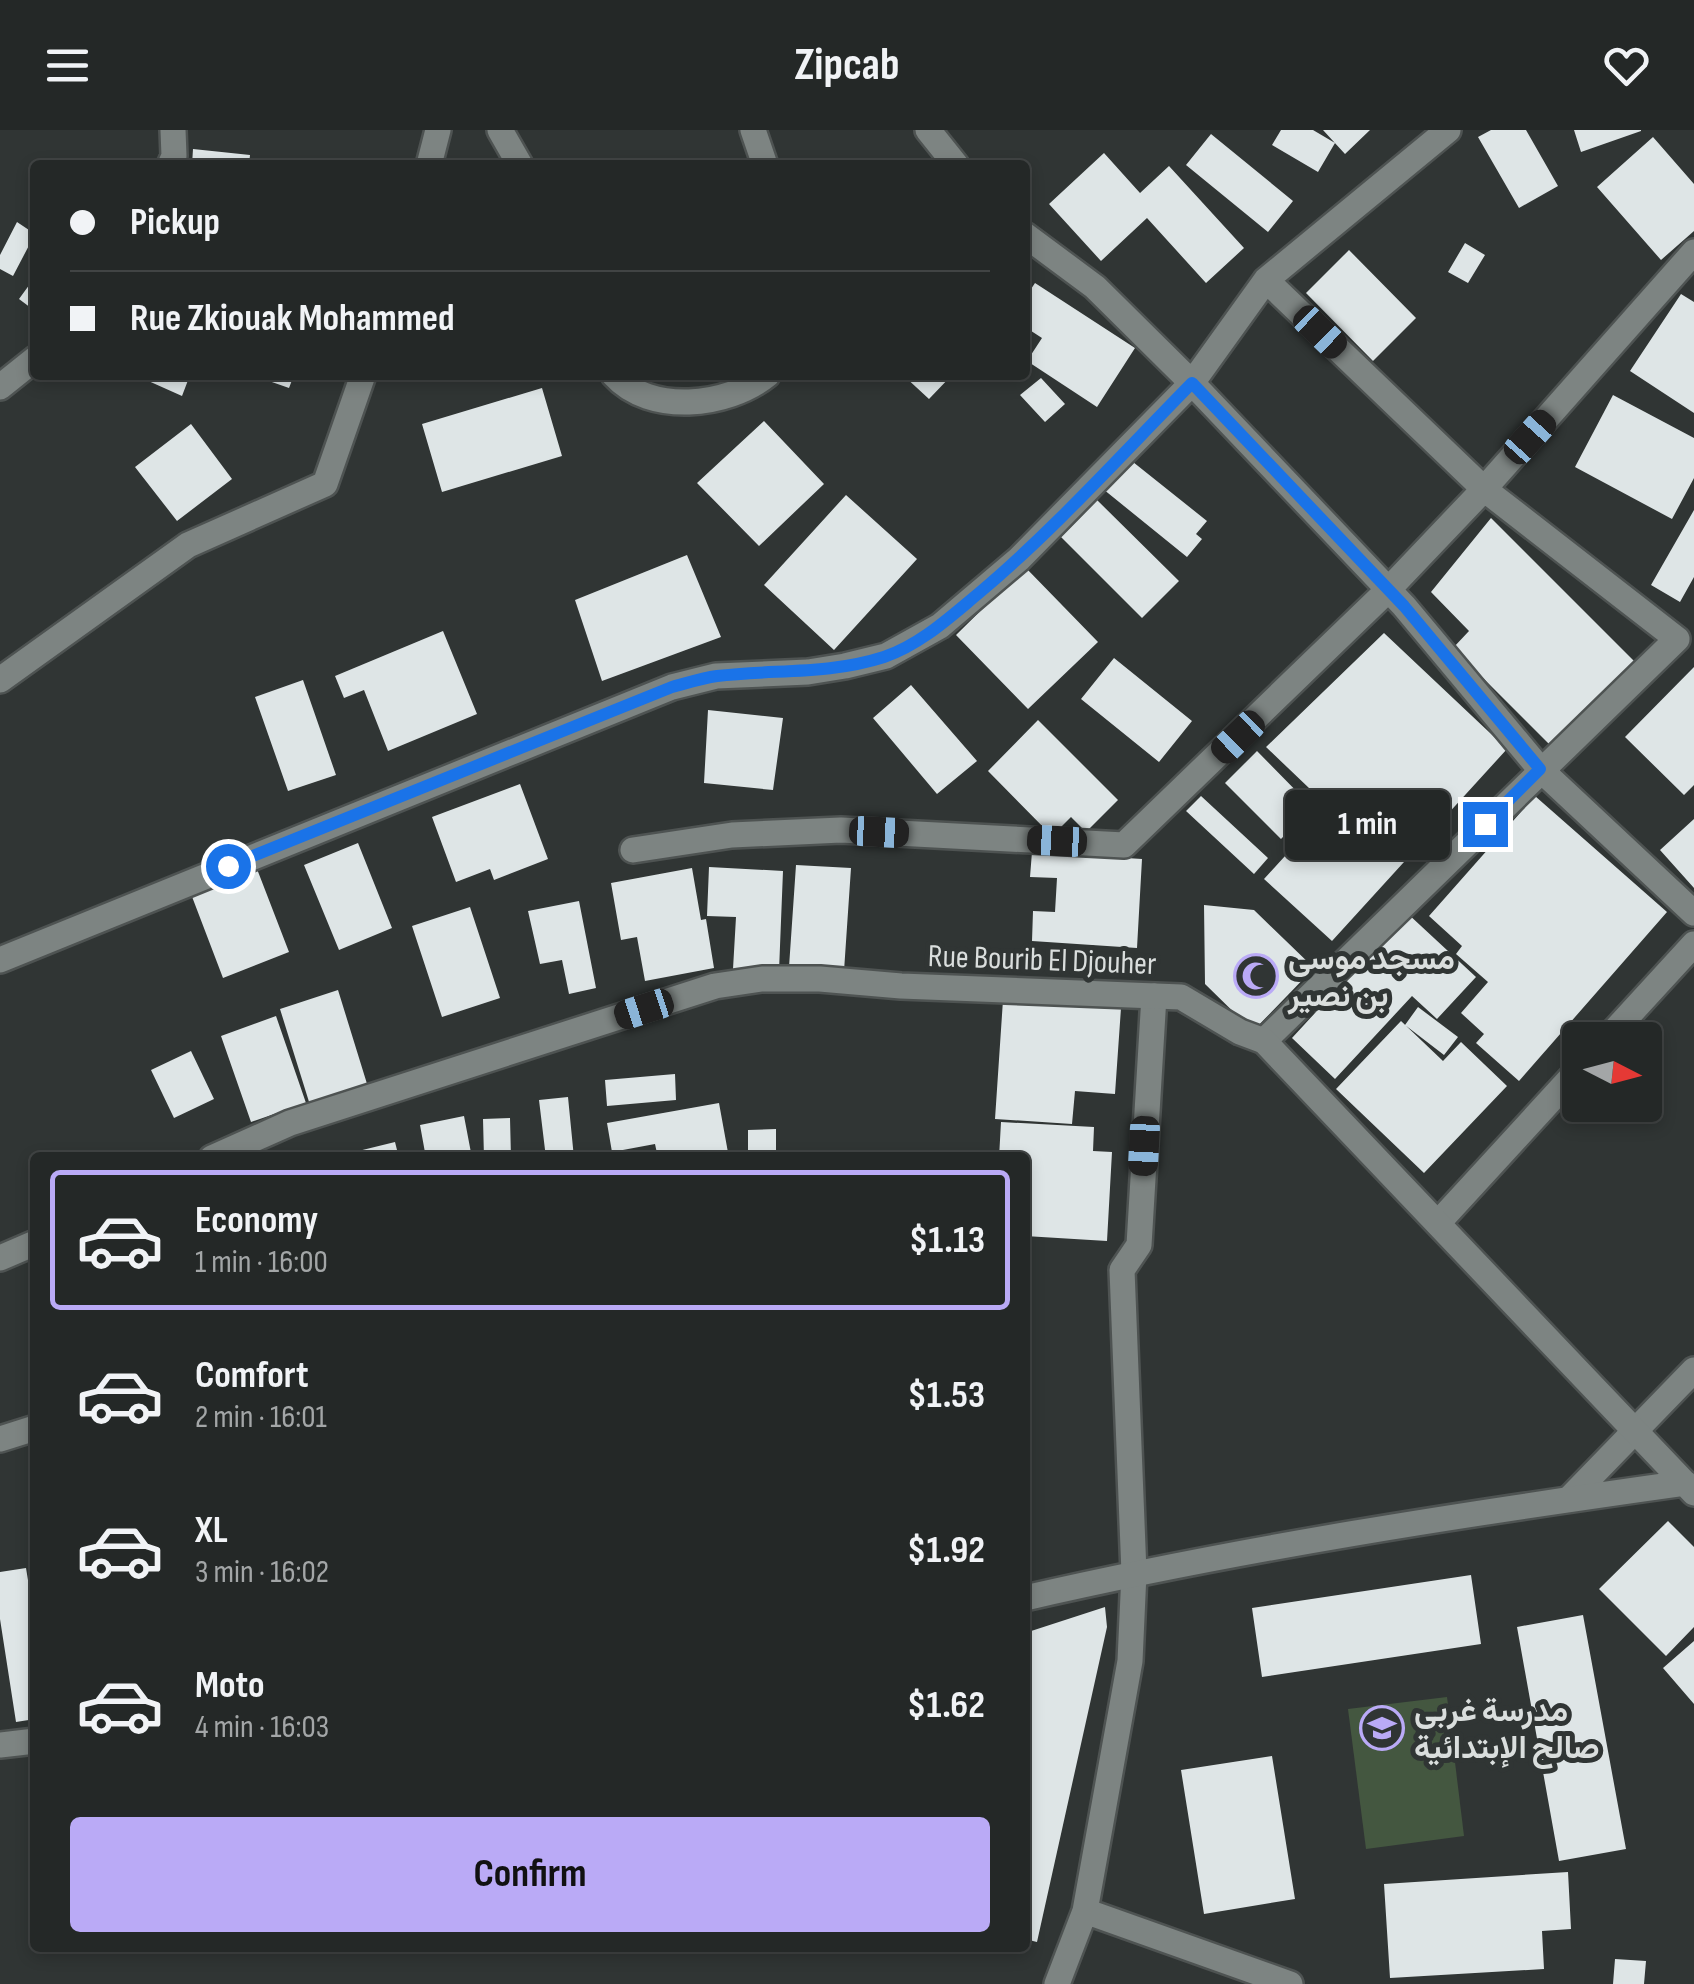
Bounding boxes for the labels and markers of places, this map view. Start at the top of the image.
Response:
place label: مسجد موسى بن نصير [1287,940,1455,1016]
mosque icon: مسجد موسى بن نصير [1233,953,1279,999]
place label: مدرسة غربي صالح الإبتدائية [1414,1692,1600,1769]
school or university icon: مدرسة غربي صالح الإبتدائية [1359,1705,1405,1751]

